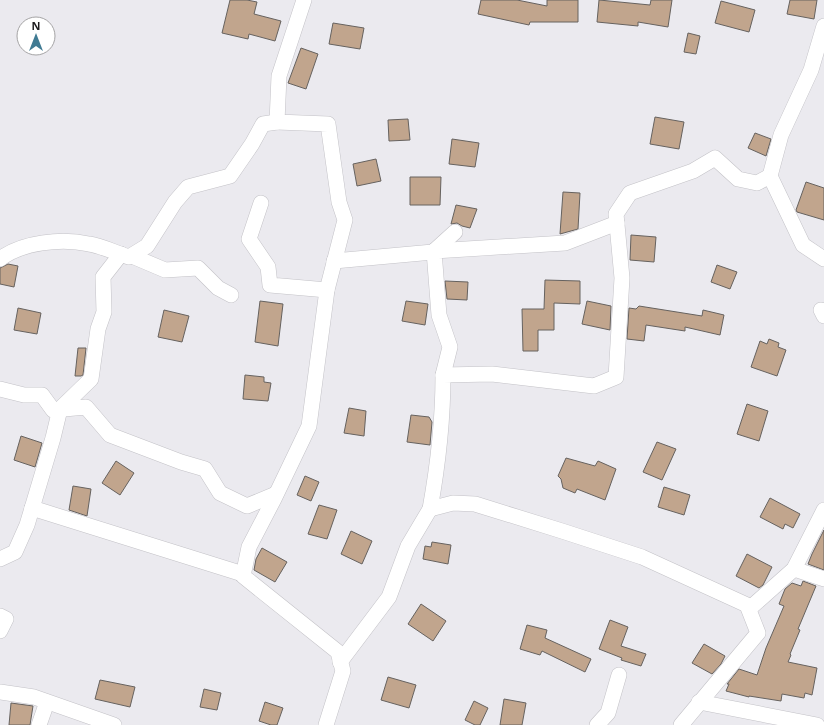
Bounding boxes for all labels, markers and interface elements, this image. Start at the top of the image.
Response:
north arrow [16,16,56,56]
text: N [32,18,40,33]

